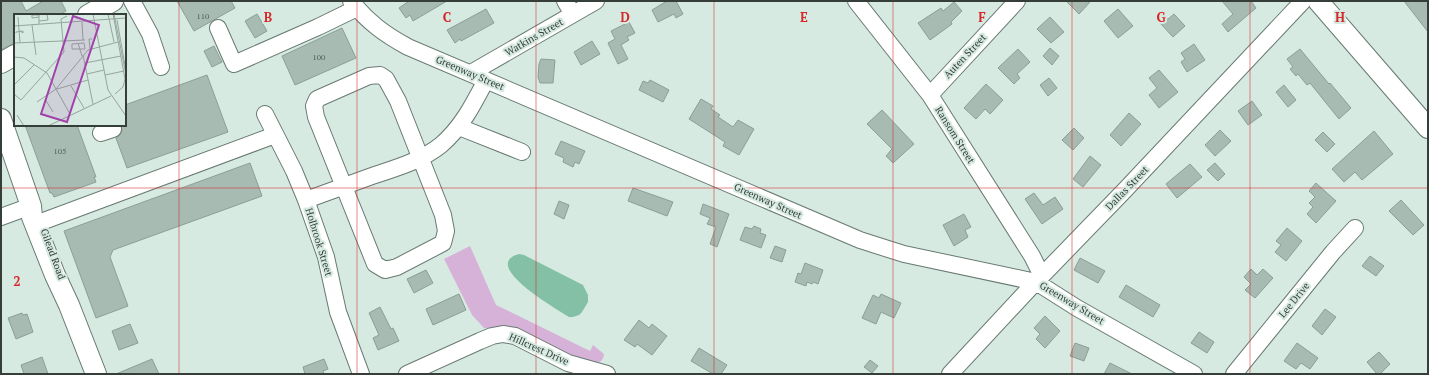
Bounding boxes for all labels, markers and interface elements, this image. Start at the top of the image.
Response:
text: B [264,8,272,26]
text: C [443,8,451,26]
text: D [620,8,630,26]
text: E [800,8,808,26]
text: F [978,8,986,26]
text: G [1156,8,1166,26]
text: H [1335,8,1345,26]
house number: 110 [197,11,209,21]
inset map [14,14,126,126]
street label: Watkins Street [503,15,566,59]
street label: Auten Street [941,31,989,81]
house number: 100 [313,52,325,62]
street label: Greenway Street [434,53,506,93]
street label: Ransom Street [932,104,978,166]
house number: 105 [54,146,66,156]
street label: Dallas Street [1103,163,1152,213]
street label: Greenway Street [732,180,804,222]
street label: Holbrook Street [302,206,336,278]
street label: Gilead Road [38,227,68,282]
text: 2 [13,272,21,290]
street label: Greenway Street [1037,279,1107,328]
street label: Lee Drive [1276,280,1312,320]
street label: Hillcrest Drive [507,330,571,368]

